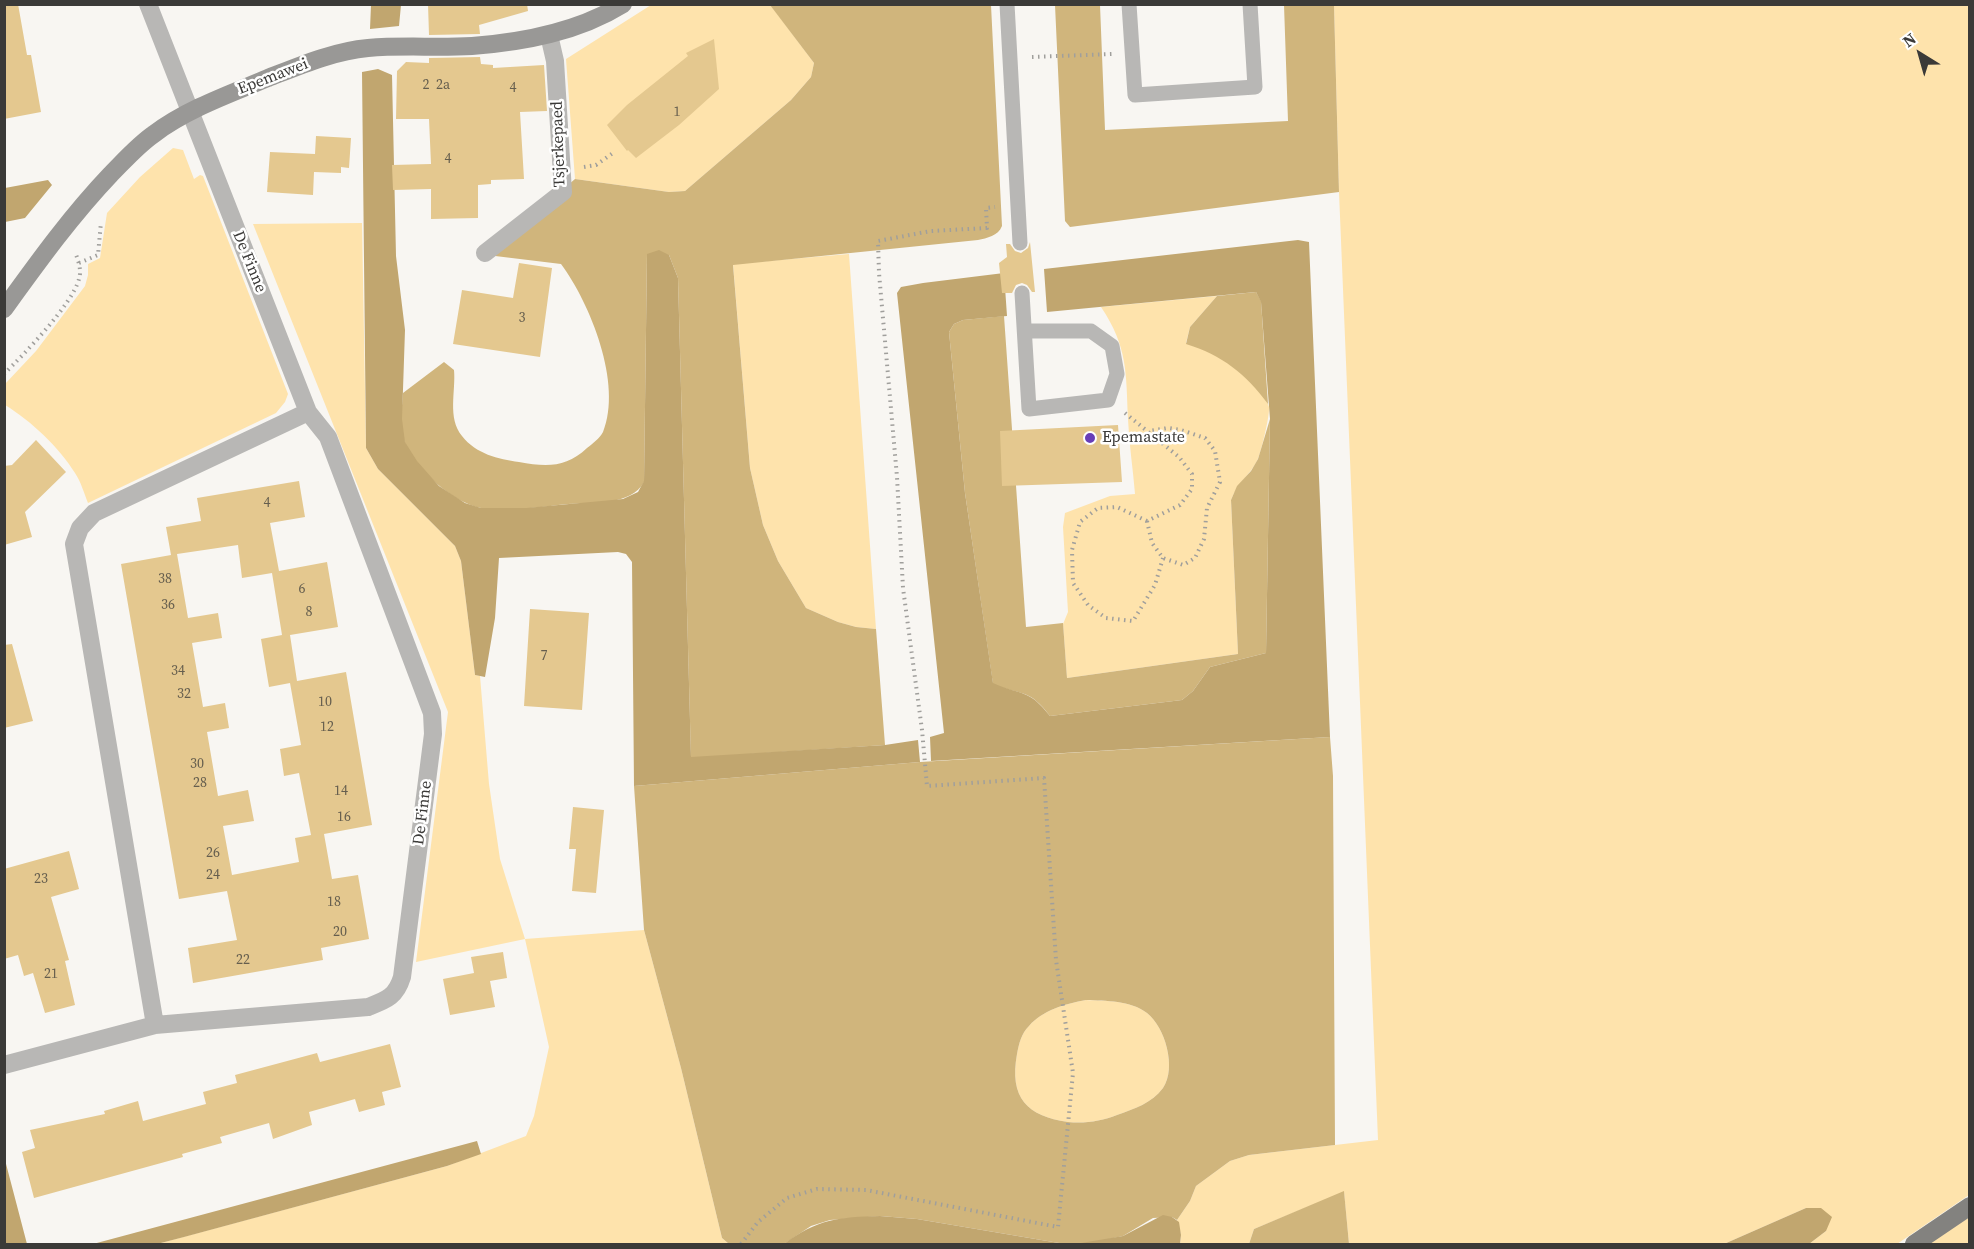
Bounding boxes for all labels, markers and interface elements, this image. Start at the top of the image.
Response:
north arrow [1890,24,1950,84]
text: N [1898,27,1920,52]
street label: Epemawei [235,55,311,99]
house number: 2 [423,77,429,93]
house number: 2a [436,77,450,93]
house number: 4 [510,80,516,96]
street label: Tsjerkepaed [548,101,570,187]
house number: 1 [674,104,680,120]
house number: 4 [445,151,451,167]
street label: De Finne [228,228,270,296]
house number: 3 [519,310,525,326]
place label: Epemastate [1102,428,1185,448]
marker: Epemastate [1083,431,1097,445]
house number: 4 [264,495,270,511]
house number: 38 [158,571,172,587]
house number: 6 [299,581,305,597]
house number: 36 [161,597,175,613]
house number: 8 [306,604,312,620]
house number: 7 [541,648,547,664]
house number: 34 [171,663,185,679]
house number: 32 [177,686,191,702]
house number: 10 [318,694,332,710]
house number: 12 [320,719,334,735]
house number: 30 [190,756,204,772]
house number: 28 [193,775,207,791]
street label: De Finne [410,780,436,846]
house number: 14 [334,783,348,799]
house number: 16 [337,809,351,825]
house number: 26 [206,845,220,861]
house number: 24 [206,867,220,883]
house number: 23 [34,871,48,887]
house number: 18 [327,894,341,910]
house number: 20 [333,924,347,940]
house number: 22 [236,952,250,968]
house number: 21 [44,966,58,982]

